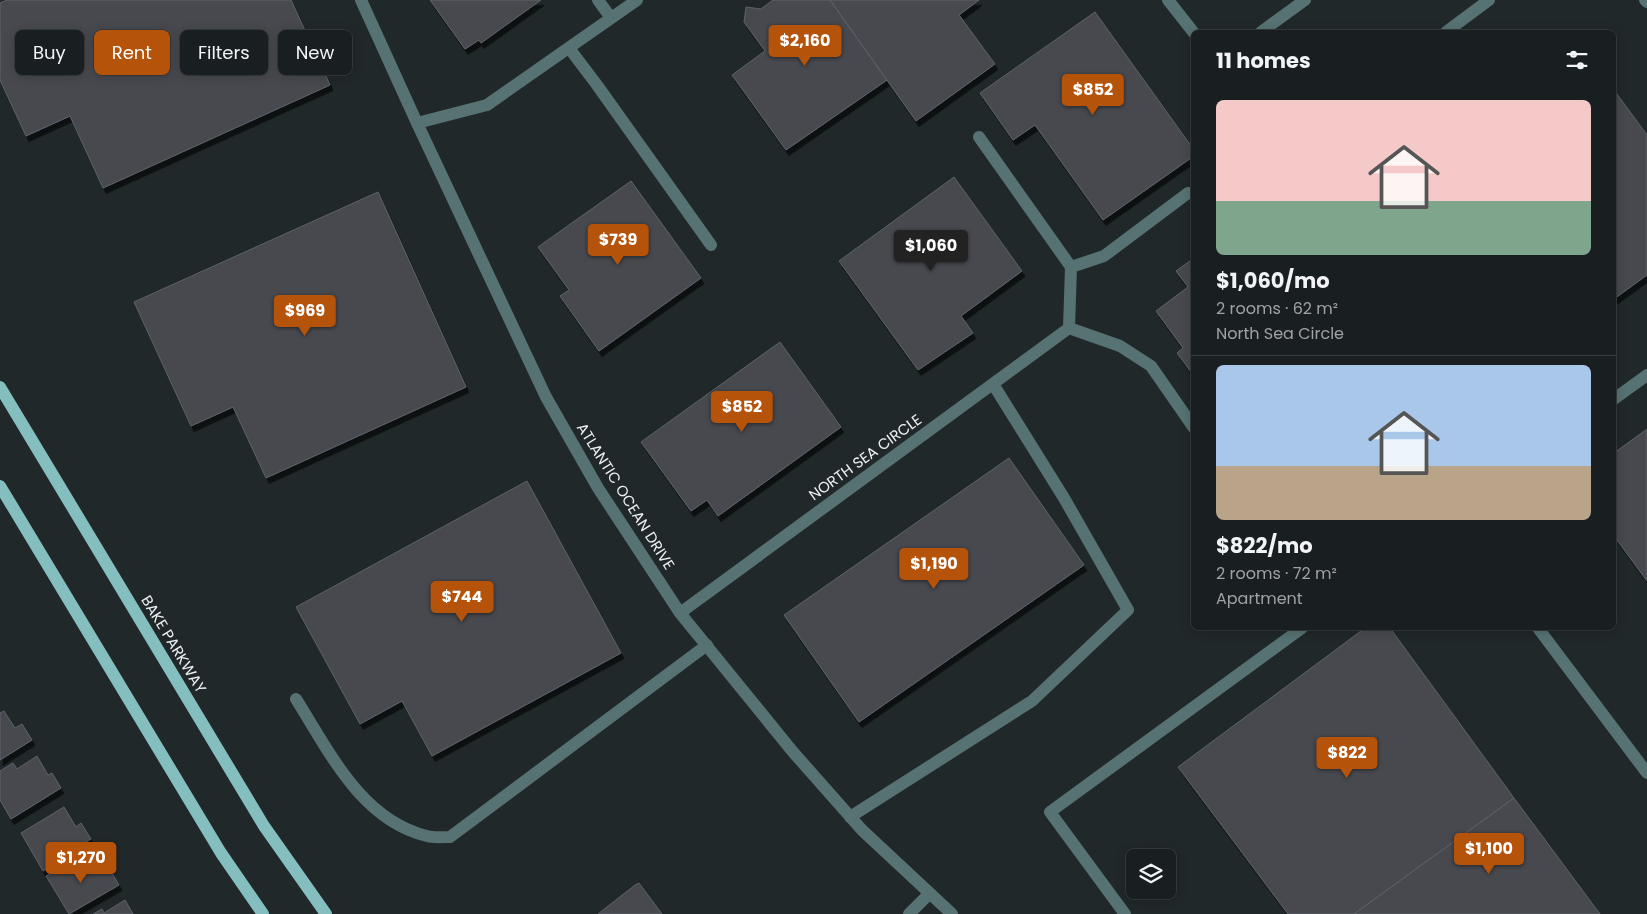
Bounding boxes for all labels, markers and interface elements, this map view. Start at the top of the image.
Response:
pin: $2,160 [764,24,846,67]
text: $2,160 [780,29,830,52]
chip: Buy [15,30,84,75]
chip: Rent [94,30,170,75]
chip: Filters [180,30,268,75]
chip: New [278,30,352,75]
text: 11 homes [1216,46,1311,75]
icon: filters [1563,46,1591,74]
pin: $852 [1063,74,1123,116]
text: $852 [1073,78,1113,101]
icon: home [1359,132,1449,222]
pin: $739 [588,224,648,266]
text: $739 [599,228,637,251]
pin: $1,060 [890,230,972,272]
text: $1,060 [905,234,957,257]
text: $1,060/mo [1216,266,1330,295]
pin: $969 [275,294,335,337]
text: 2 rooms · 62 m² [1216,297,1338,320]
text: $969 [285,299,325,322]
text: North Sea Circle [1216,322,1344,345]
pin: $852 [712,390,772,433]
text: $852 [722,395,762,418]
icon: home [1359,398,1449,488]
street label: NORTH SEA CIRCLE [804,409,926,505]
street label: ATLANTIC OCEAN DRIVE [572,418,680,574]
text: $822/mo [1216,531,1313,560]
pin: $1,190 [893,548,975,590]
text: $1,190 [910,552,958,575]
text: 2 rooms · 72 m² [1216,562,1337,585]
pin: $744 [432,580,492,623]
text: $744 [442,585,482,608]
text: Apartment [1216,587,1303,610]
street label: BAKE PARKWAY [137,591,212,697]
pin: $822 [1317,736,1377,779]
text: $822 [1327,741,1367,764]
pin: $1,100 [1448,832,1530,875]
text: $1,100 [1465,837,1513,860]
pin: $1,270 [40,842,122,884]
text: $1,270 [56,846,106,869]
map controls [1126,849,1176,899]
button: layers [1126,849,1176,899]

